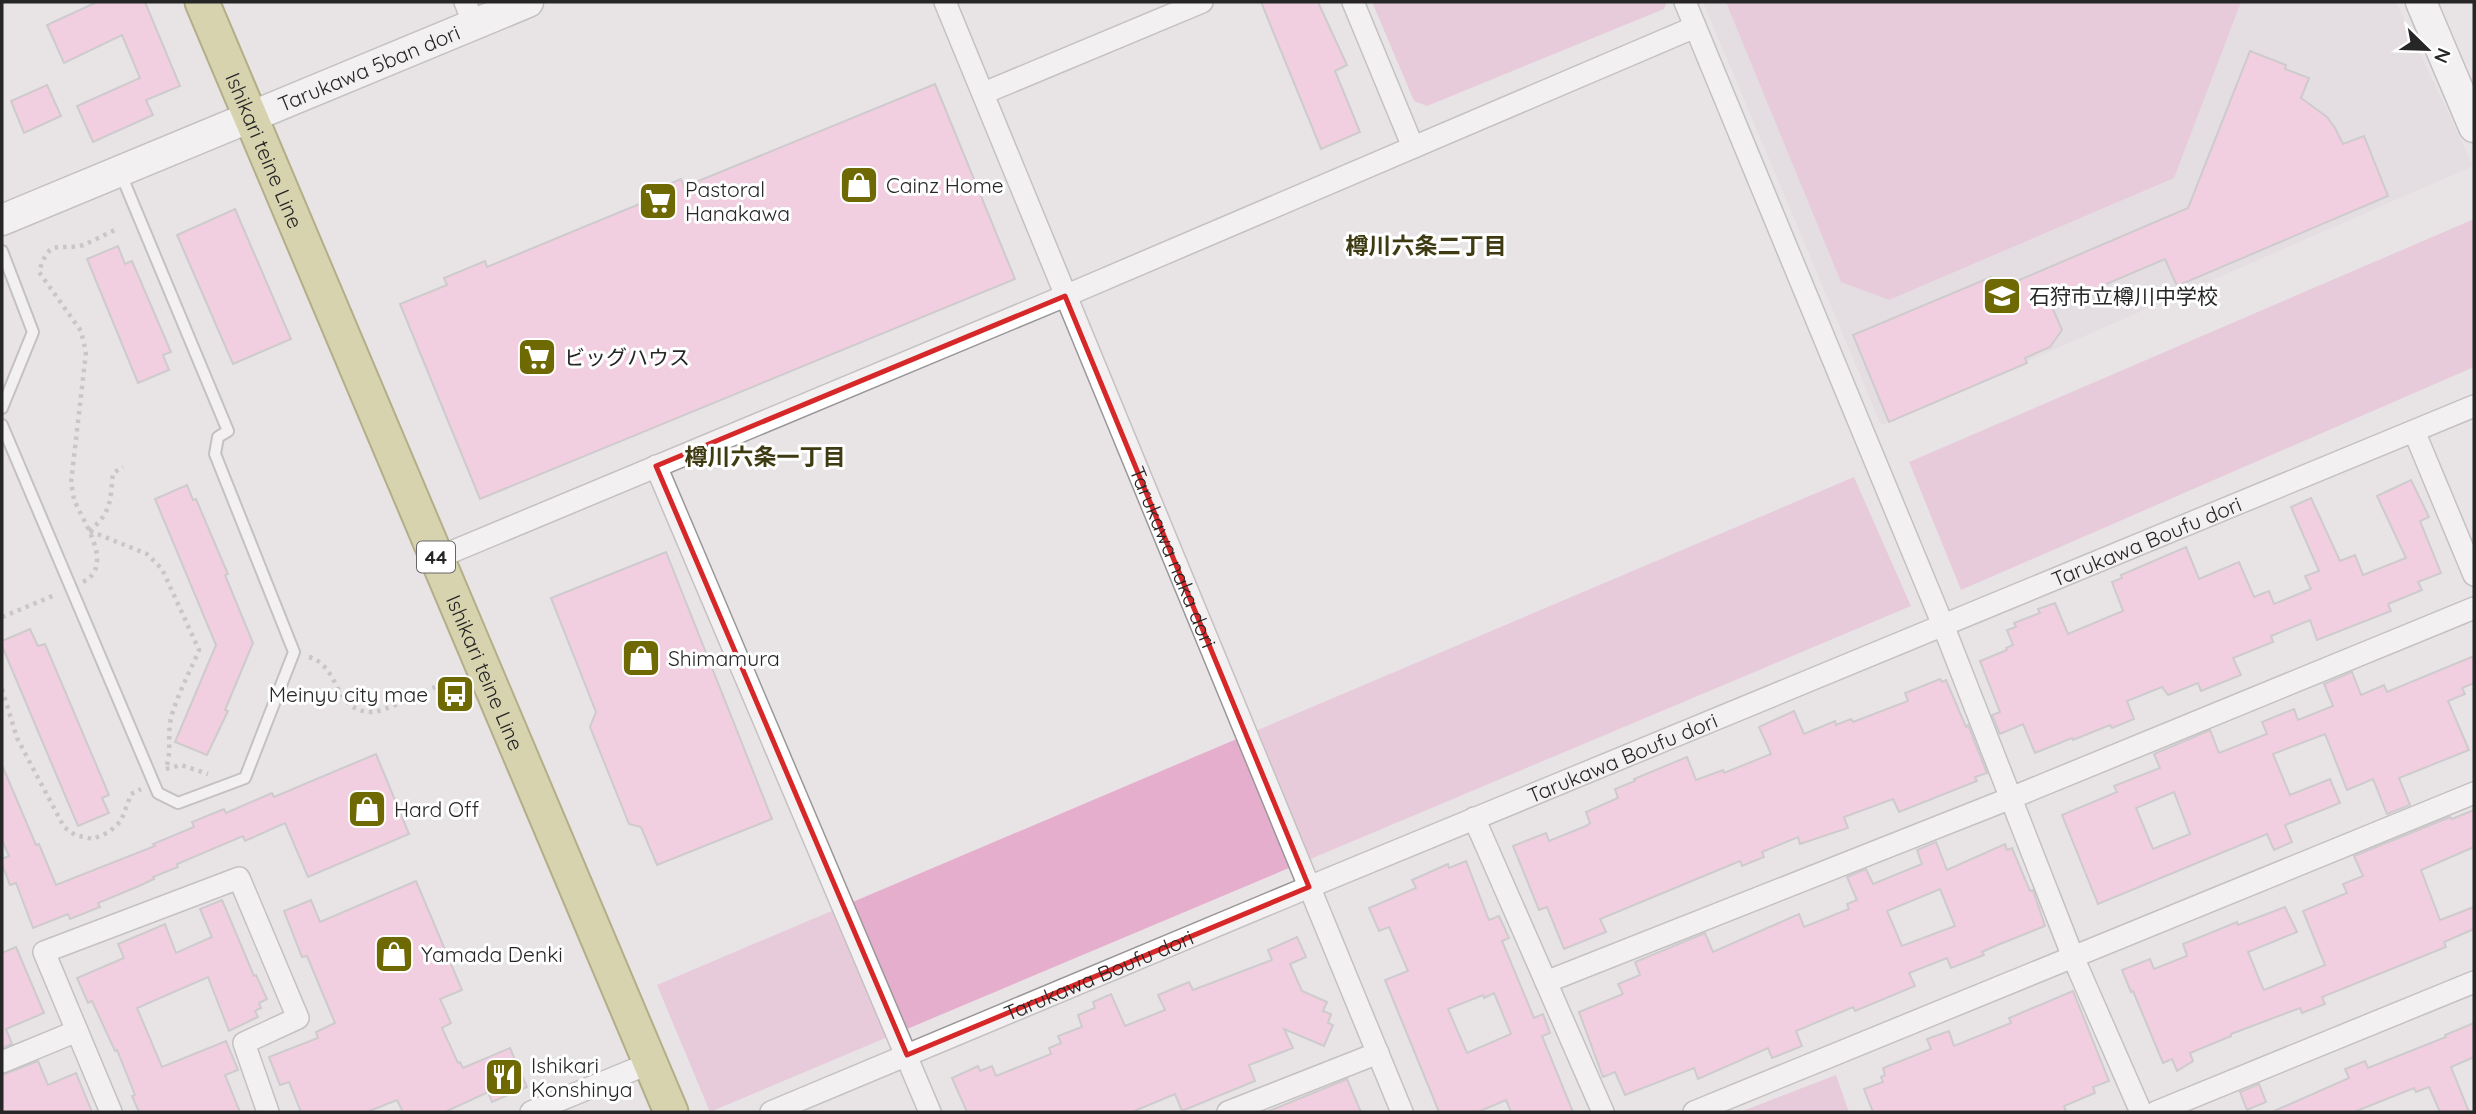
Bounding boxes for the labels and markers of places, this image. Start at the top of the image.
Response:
shop icon: Cainz Home [838,164,880,206]
place label: Cainz Home [886,172,1004,198]
place label: Pastoral Hanakawa [685,176,790,226]
supermarket icon: Pastoral Hanakawa [637,180,679,222]
school or university icon: 石狩市立樽川中学校 [1981,275,2023,317]
place label: 石狩市立樽川中学校 [2029,283,2218,309]
supermarket icon: ビッグハウス [516,336,558,378]
place label: ビッグハウス [564,344,690,370]
shop icon: Shimamura [620,637,662,679]
place label: Shimamura [668,645,780,671]
bus stop icon: Meinyu city mae [434,673,476,715]
place label: Meinyu city mae [269,681,428,707]
shop icon: Hard Off [346,788,388,830]
place label: Hard Off [394,796,479,822]
shop icon: Yamada Denki [373,933,415,975]
place label: Yamada Denki [421,941,563,967]
place label: Ishikari Konshinya [531,1052,633,1102]
restaurant icon: Ishikari Konshinya [483,1056,525,1098]

